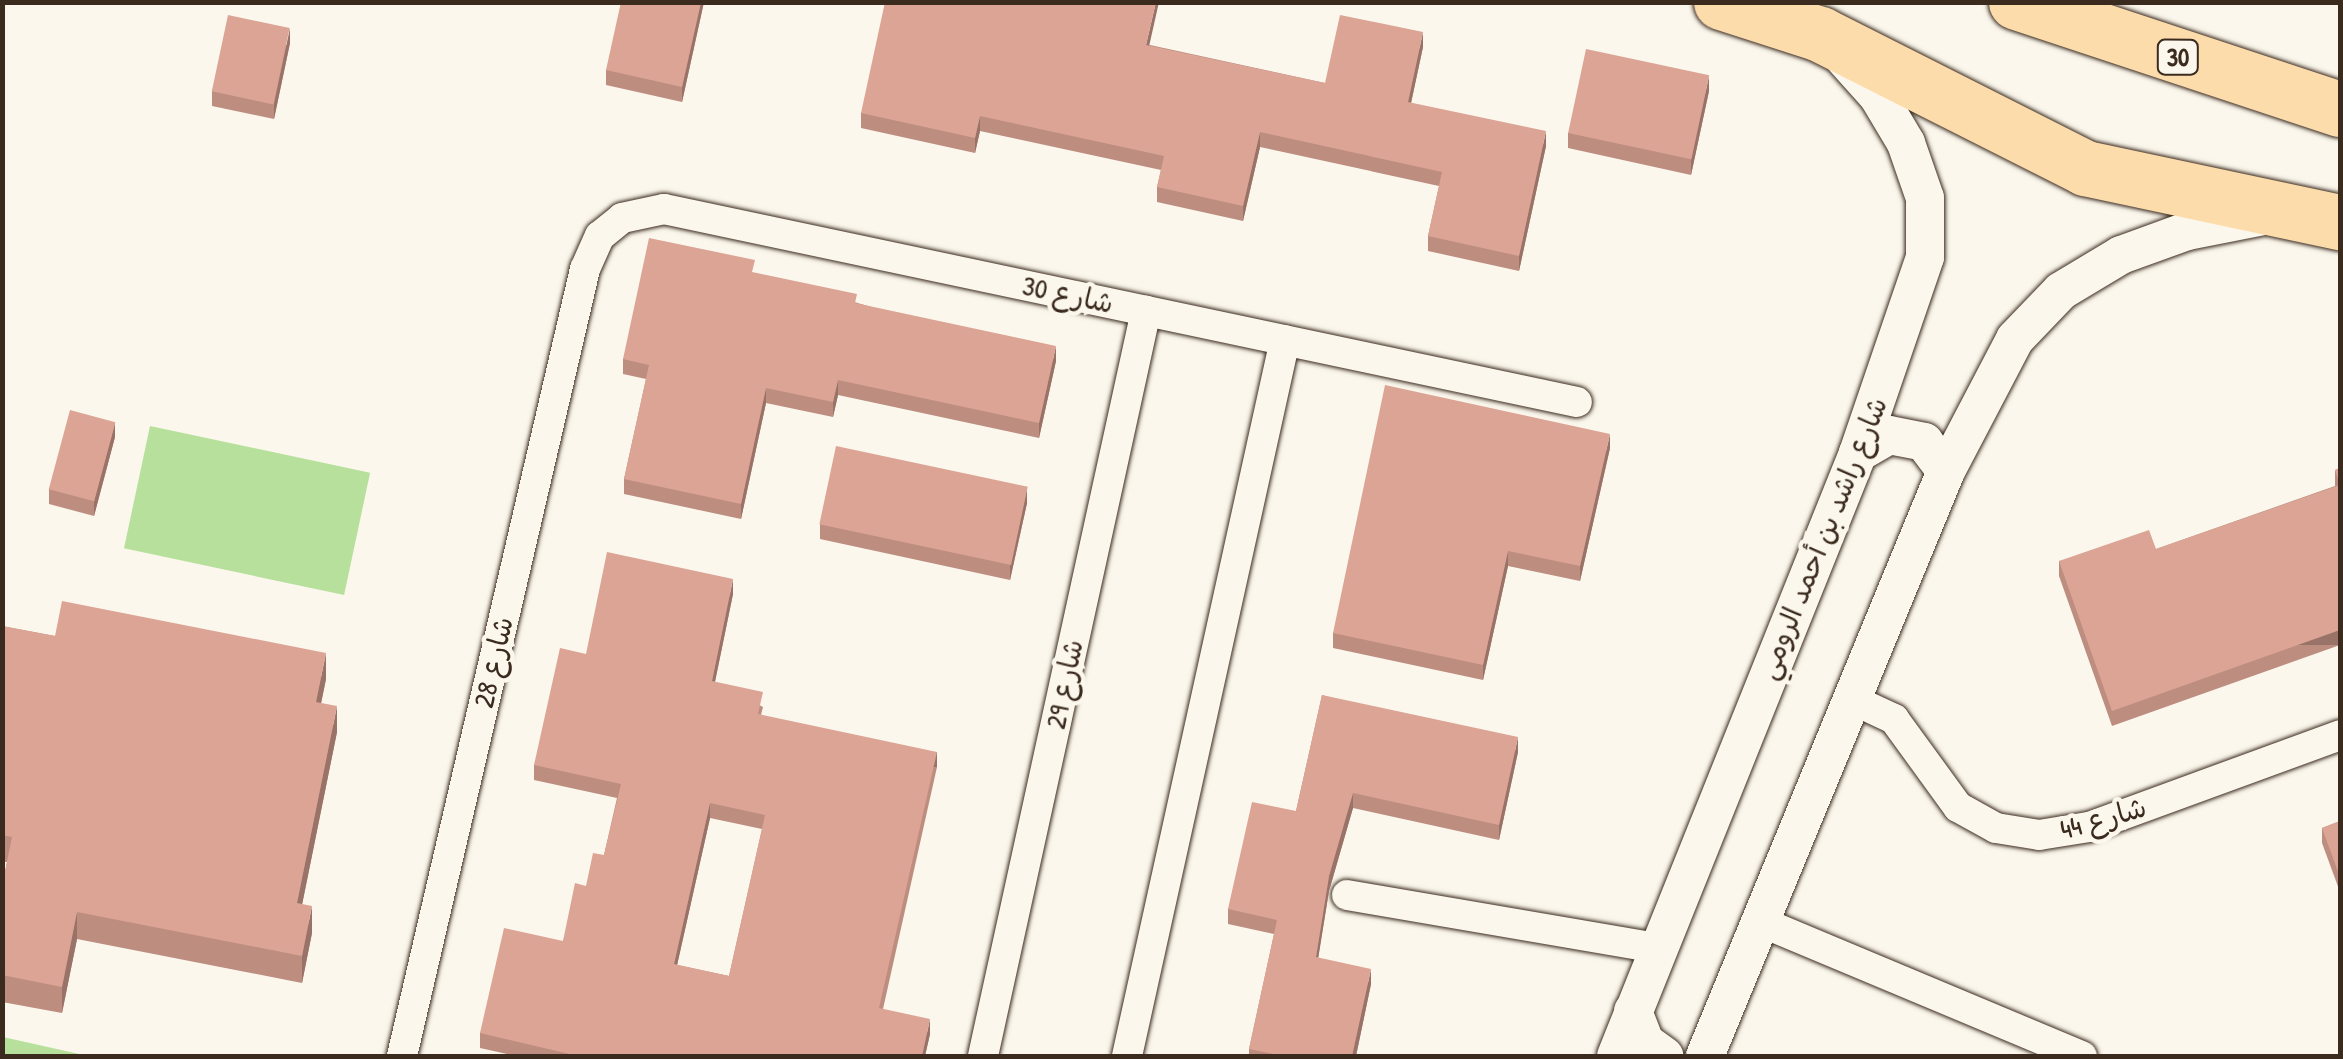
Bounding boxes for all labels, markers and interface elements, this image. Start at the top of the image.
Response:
road number: 30 [2156,37,2200,77]
street label: شارع 30 [1019,268,1117,320]
street label: شارع راشد بن أحمد الرومي [1750,392,1894,684]
street label: شارع 28 [466,613,520,711]
street label: شارع 29 [1038,636,1090,732]
street label: شارع 44 [2056,790,2150,846]

